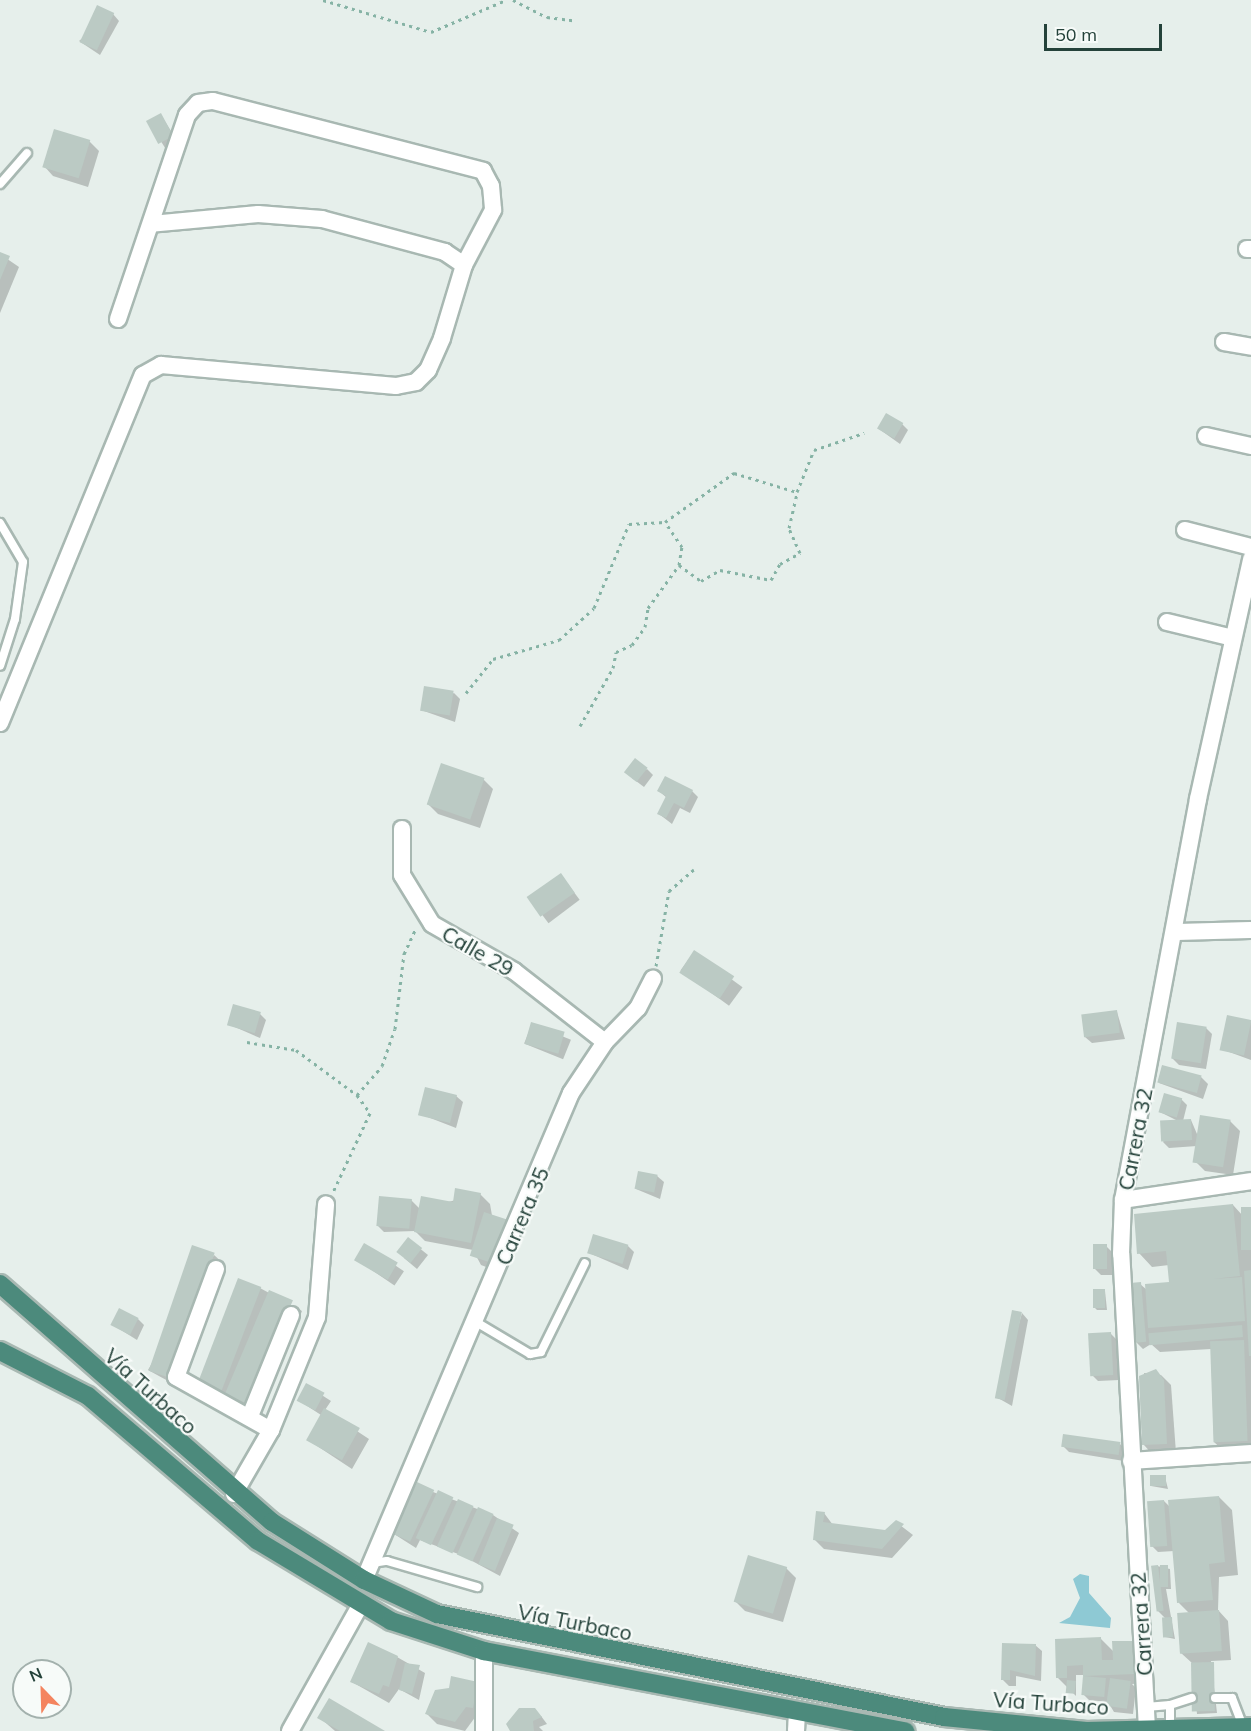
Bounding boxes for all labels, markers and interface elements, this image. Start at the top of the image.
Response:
scale bar [1047,12,1166,50]
text: 50 m [1055,23,1097,46]
street label: Calle 29 [438,920,518,982]
street label: Carrera 32 [1113,1086,1157,1192]
street label: Carrera 35 [490,1163,554,1269]
street label: Vía Turbaco [99,1343,203,1439]
street label: Carrera 32 [1125,1571,1157,1677]
street label: Vía Turbaco [516,1599,634,1645]
north arrow [12,1659,72,1719]
text: N [26,1663,45,1686]
street label: Vía Turbaco [992,1686,1110,1720]

